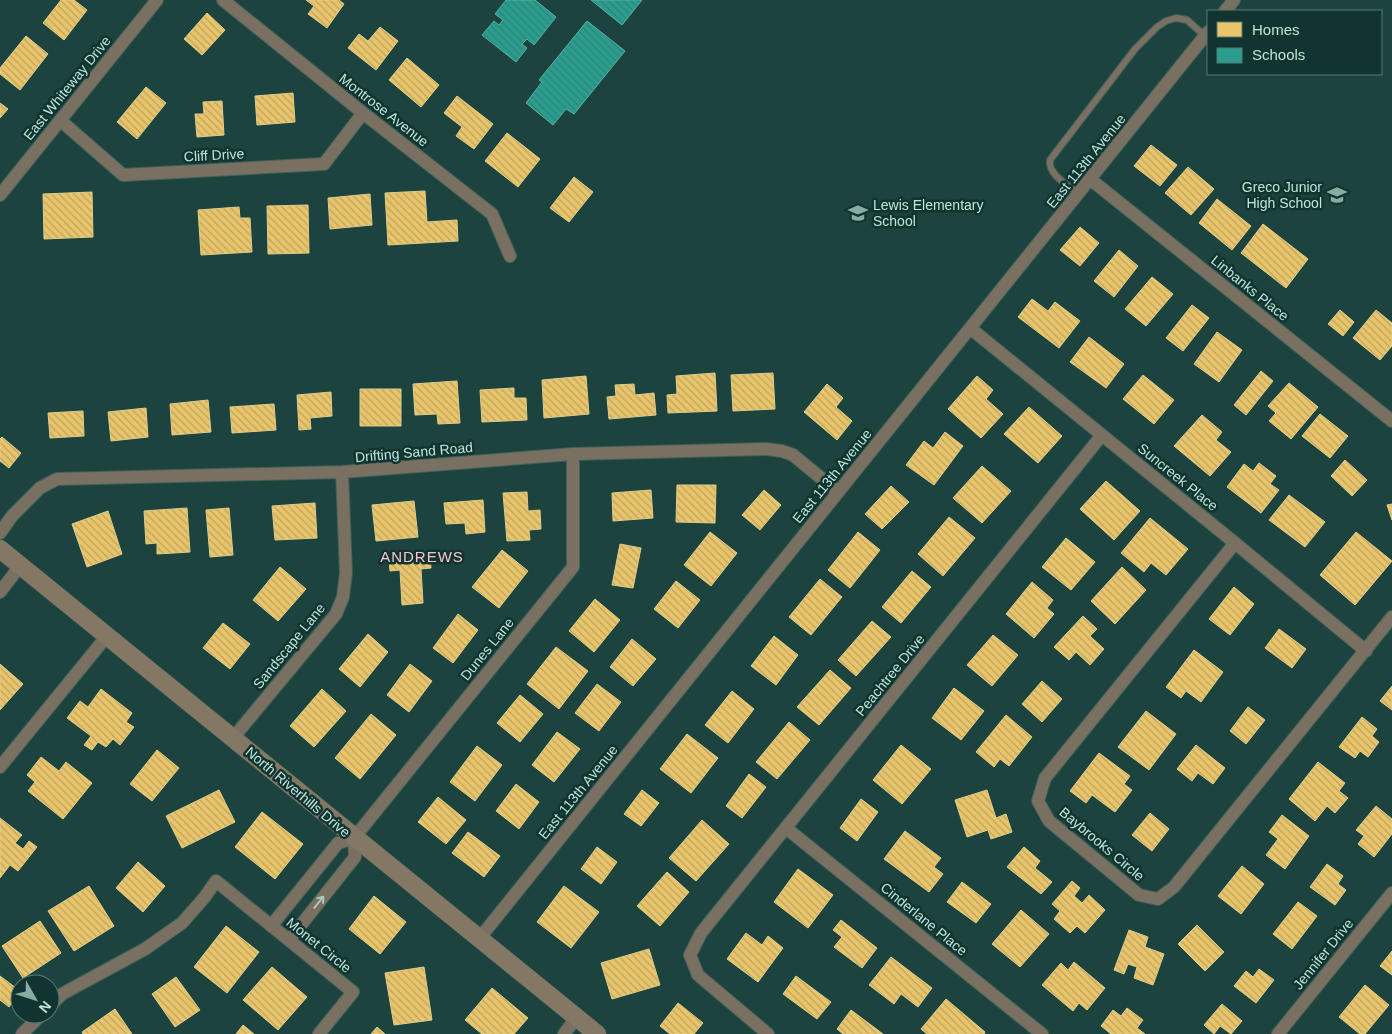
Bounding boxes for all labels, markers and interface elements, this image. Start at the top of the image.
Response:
legend [1207,10,1382,75]
text: Homes [1252,21,1300,38]
street label: East Whiteway Drive [20,33,114,143]
text: Schools [1252,46,1305,63]
street label: Montrose Avenue [336,70,432,150]
street label: East 113th Avenue [1043,111,1129,211]
street label: Cliff Drive [183,145,245,165]
place label: Greco Junior High School [1242,179,1322,211]
school or university icon: Greco Junior High School [1326,184,1348,206]
place label: Lewis Elementary School [873,197,984,229]
school or university icon: Lewis Elementary School [847,202,869,224]
street label: Linbanks Place [1208,252,1292,324]
street label: East 113th Avenue [789,426,875,526]
street label: Drifting Sand Road [354,439,474,465]
street label: Suncreek Place [1135,440,1221,514]
district label: ANDREWS [380,548,464,565]
street label: Sandscape Lane [250,600,328,692]
street label: Dunes Lane [457,614,517,683]
street label: Peachtree Drive [852,631,928,719]
street label: East 113th Avenue [535,742,621,842]
street label: North Riverhills Drive [243,744,354,841]
street label: Baybrooks Circle [1056,804,1148,884]
street label: Cinderlane Place [878,879,971,959]
one-way arrow [314,896,325,909]
street label: Monet Circle [283,914,355,976]
street label: Jennifer Drive [1290,915,1357,993]
north arrow [10,974,60,1024]
text: N [36,998,55,1016]

